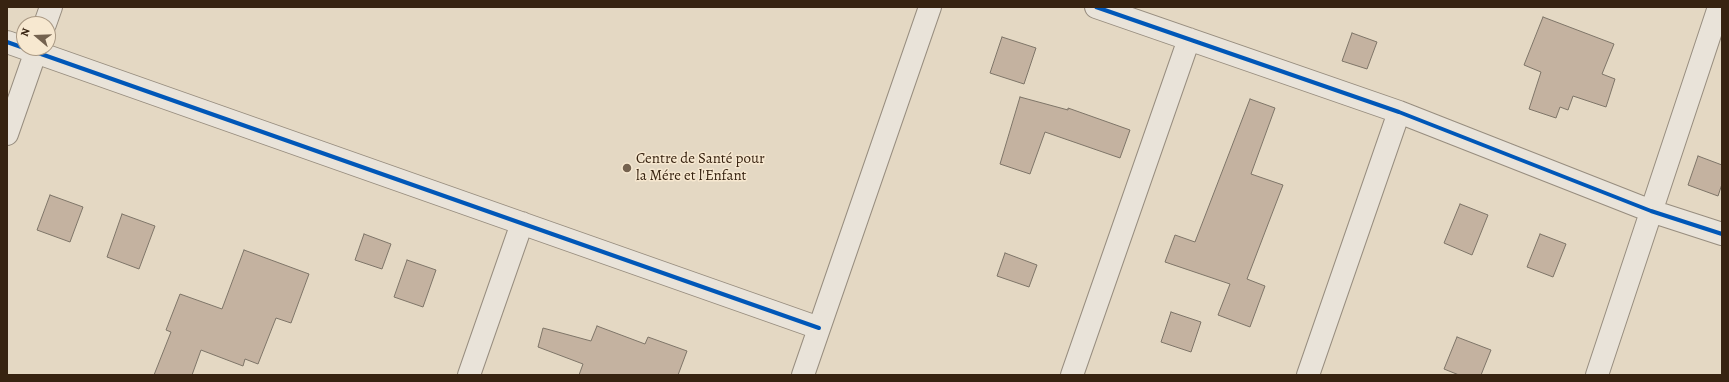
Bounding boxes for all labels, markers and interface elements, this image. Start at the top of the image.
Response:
north arrow [16,16,56,56]
text: N [17,26,34,38]
place label: Centre de Santé pour la Mére et l'Enfant [636,150,765,185]
marker: Centre de Santé pour la Mére et l'Enfant [621,162,633,174]

